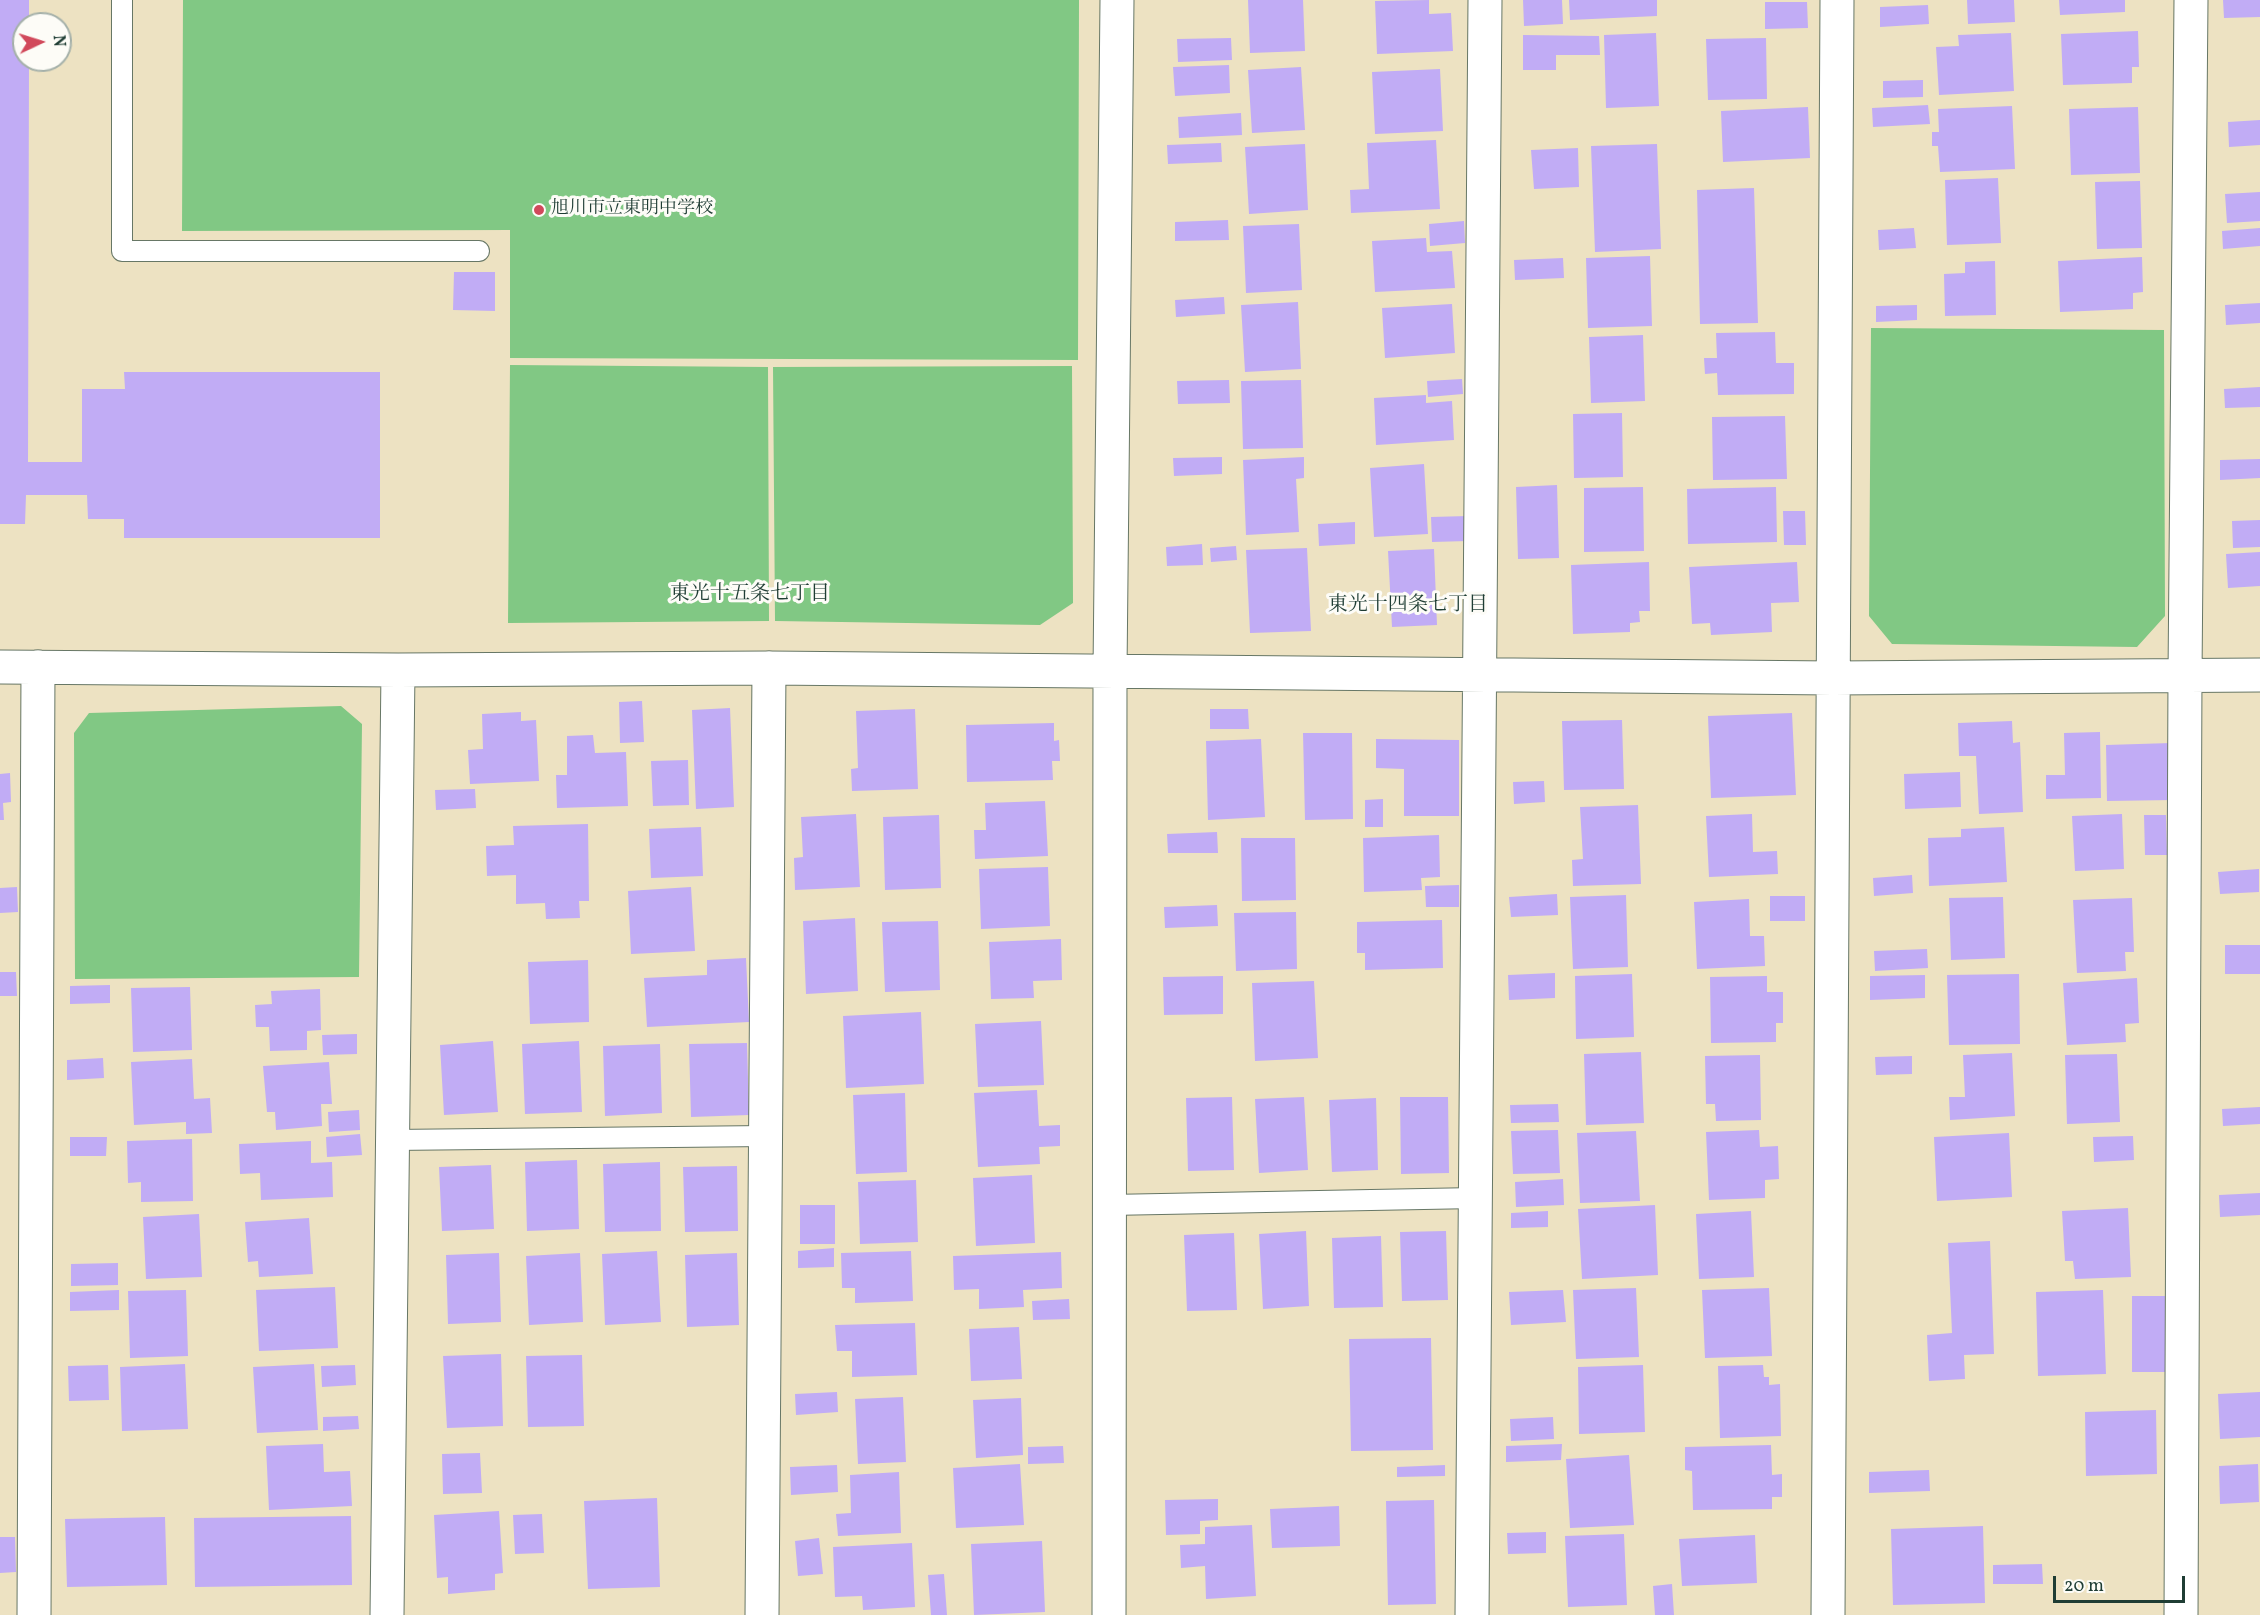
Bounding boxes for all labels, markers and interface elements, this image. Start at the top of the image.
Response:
north arrow [12,12,72,72]
text: N [47,34,69,47]
place label: 旭川市立東明中学校 [551,199,713,221]
marker: 旭川市立東明中学校 [532,203,546,217]
district label: 東光十五条七丁目 [670,583,830,607]
district label: 東光十四条七丁目 [1328,594,1488,618]
scale bar [2056,1564,2188,1602]
text: 20 m [2064,1574,2104,1599]

